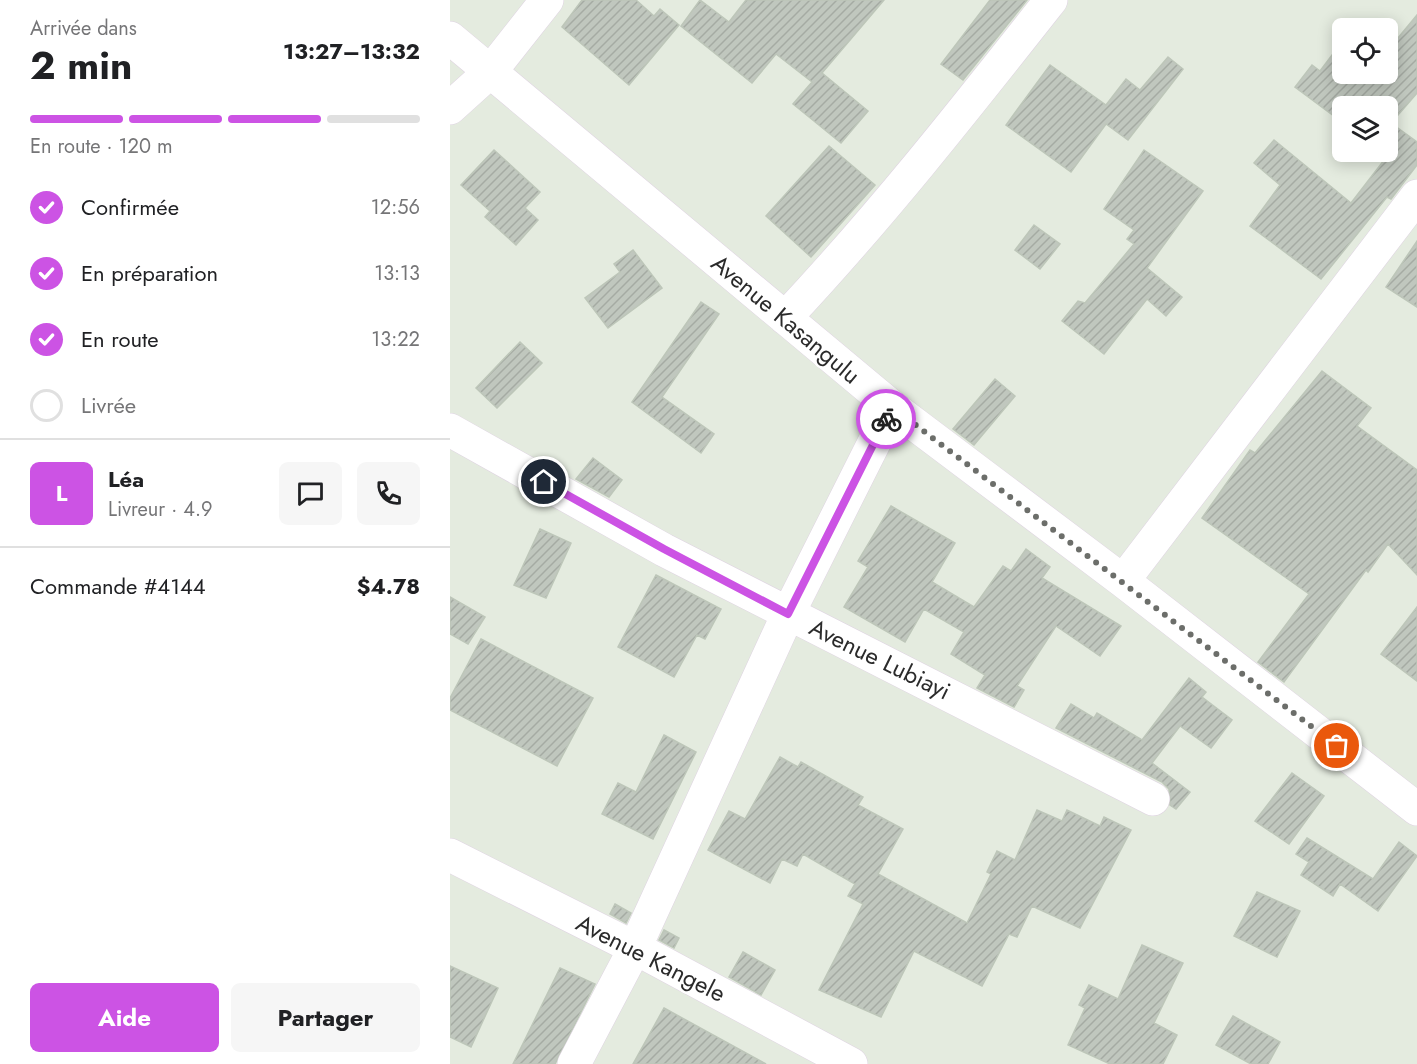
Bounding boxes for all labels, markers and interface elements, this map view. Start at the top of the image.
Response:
text: Arrivée dans [30,14,137,43]
map controls [1332,18,1398,162]
button: locate [1332,18,1398,84]
text: 13:27–13:32 [283,35,420,67]
text: 2 min [30,37,132,94]
button: layers [1332,96,1398,162]
text: En route · 120 m [30,132,173,161]
icon: check [30,191,63,224]
text: Confirmée [81,191,179,223]
text: 12:56 [371,193,420,222]
street label: Avenue Kasangulu [704,246,868,392]
icon: check [30,257,63,290]
text: En préparation [81,257,218,289]
text: 13:13 [374,259,420,288]
icon: check [30,323,63,356]
text: En route [81,323,159,355]
text: 13:22 [371,325,420,354]
text: Livrée [81,389,136,421]
courier [856,389,916,449]
icon: bike [870,403,903,436]
pin [518,456,569,507]
button: chat [279,462,342,525]
button: phone [357,462,420,525]
text: Léa [108,463,144,495]
icon: home [527,465,560,498]
text: L [56,477,67,509]
text: Livreur · 4.9 [108,495,212,524]
text: Commande #4144 [30,570,206,602]
text: $4.78 [357,570,420,602]
street label: Avenue Lubiayi [804,610,956,708]
pin [1311,720,1362,771]
icon: bag [1320,729,1353,762]
street label: Avenue Kangele [570,905,732,1011]
button: Aide [30,983,219,1052]
button: Partager [231,983,420,1052]

